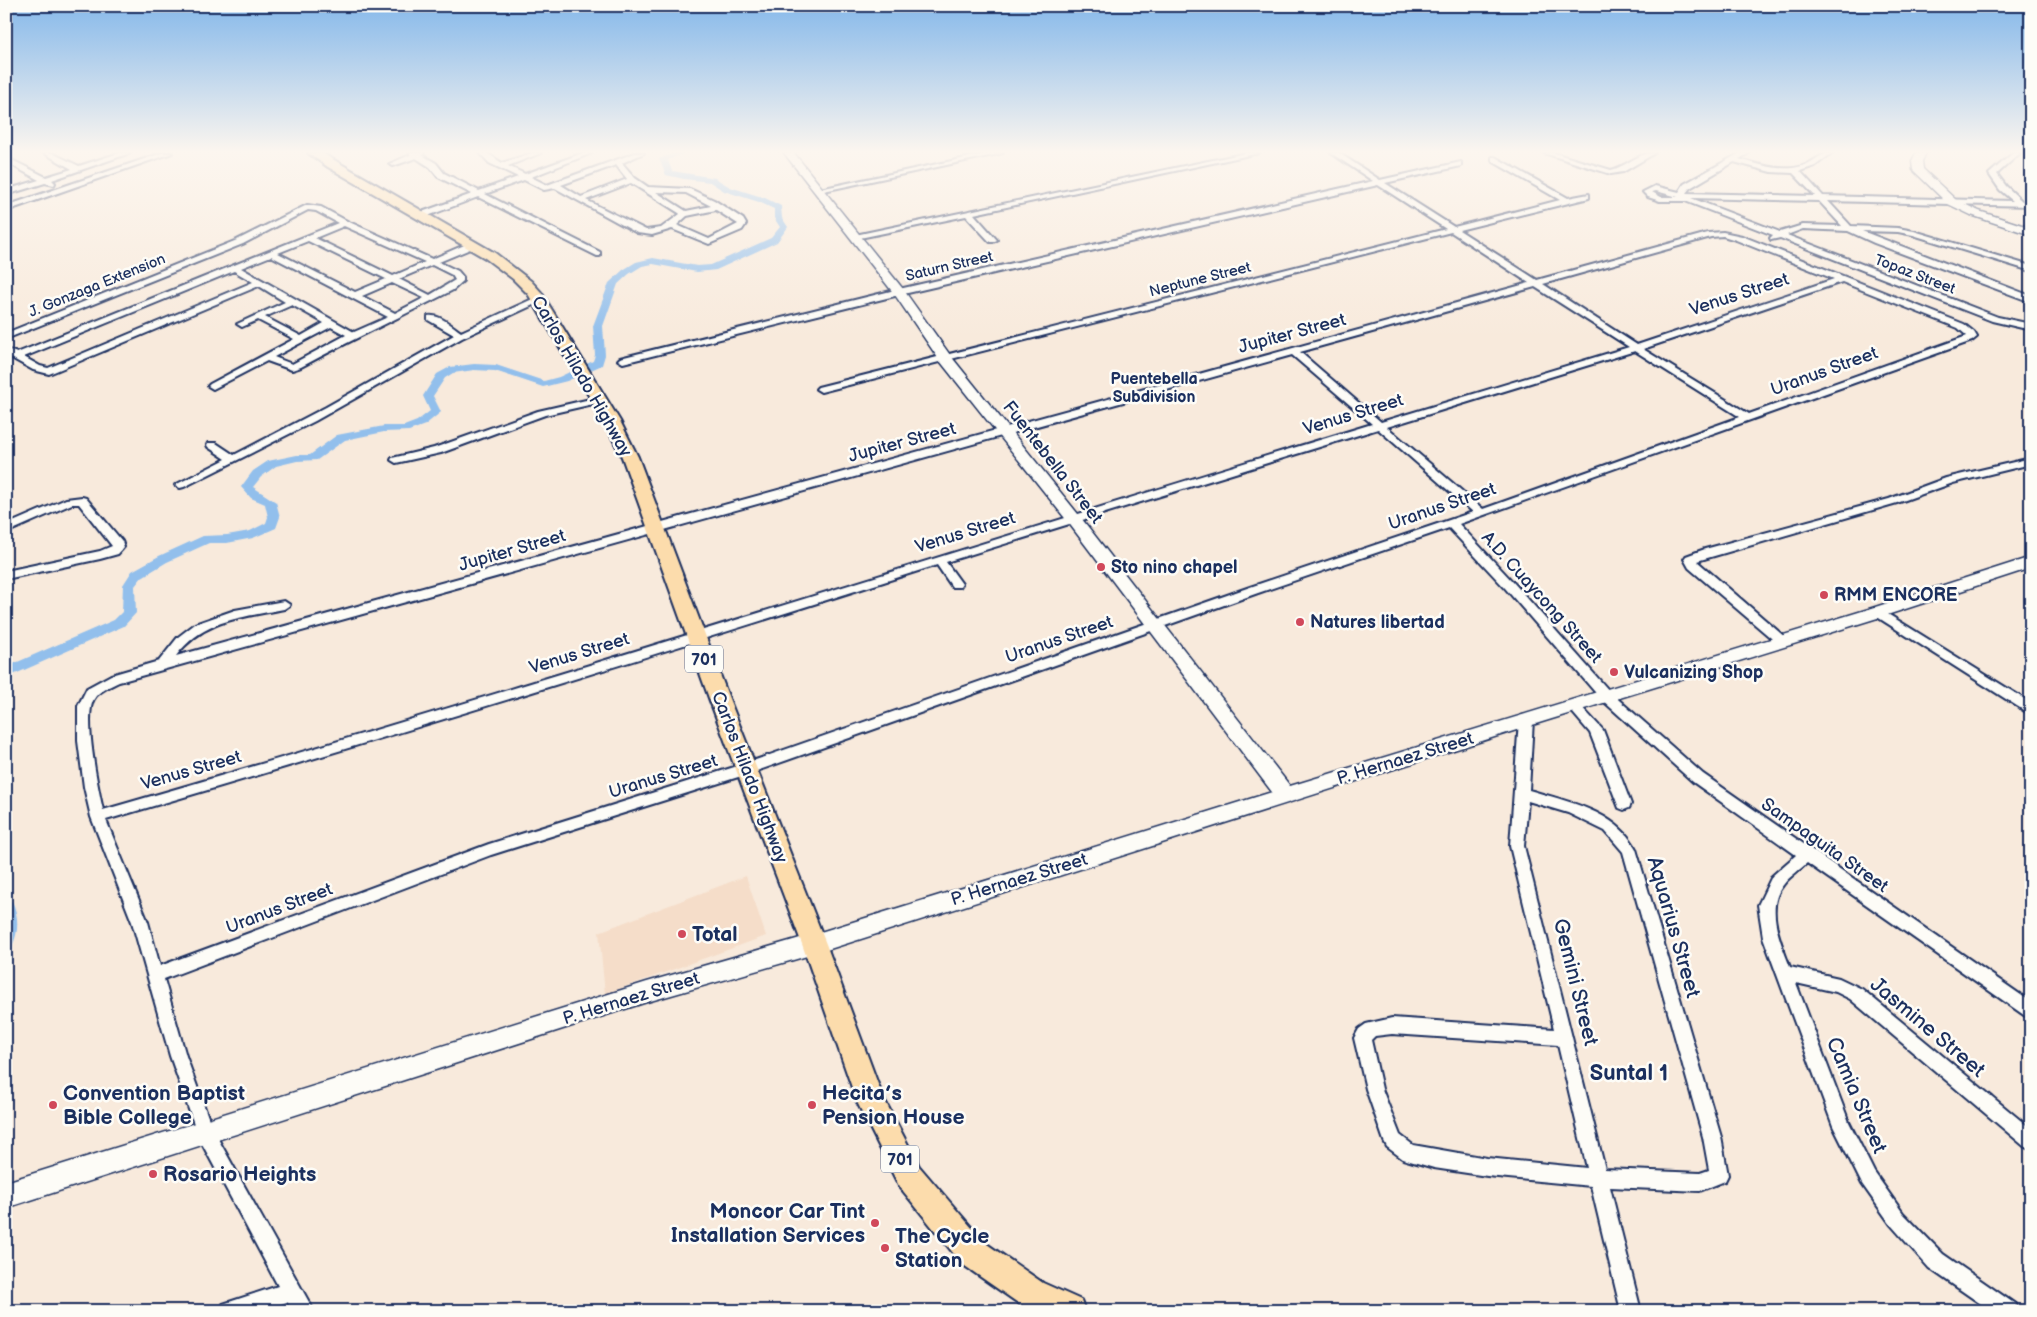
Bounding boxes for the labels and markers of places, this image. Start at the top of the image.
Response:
place label: Sto nino chapel [1111,557,1238,578]
marker: Sto nino chapel [1095,561,1107,573]
place label: RMM ENCORE [1834,585,1958,606]
marker: RMM ENCORE [1818,589,1830,601]
place label: Natures libertad [1310,612,1445,633]
marker: Natures libertad [1294,616,1306,628]
place label: Vulcanizing Shop [1624,662,1763,683]
marker: Vulcanizing Shop [1608,666,1620,678]
place label: Total [692,922,738,947]
marker: Total [676,928,688,940]
place label: Convention Baptist Bible College [63,1081,245,1130]
place label: Hecita’s Pension House [822,1081,965,1130]
marker: Convention Baptist Bible College [47,1099,59,1111]
marker: Hecita’s Pension House [806,1099,818,1111]
place label: Rosario Heights [163,1162,316,1187]
marker: Rosario Heights [147,1168,159,1180]
place label: Moncor Car Tint Installation Services [671,1199,865,1248]
marker: Moncor Car Tint Installation Services [869,1217,881,1229]
place label: The Cycle Station [895,1224,989,1273]
marker: The Cycle Station [879,1242,891,1254]

